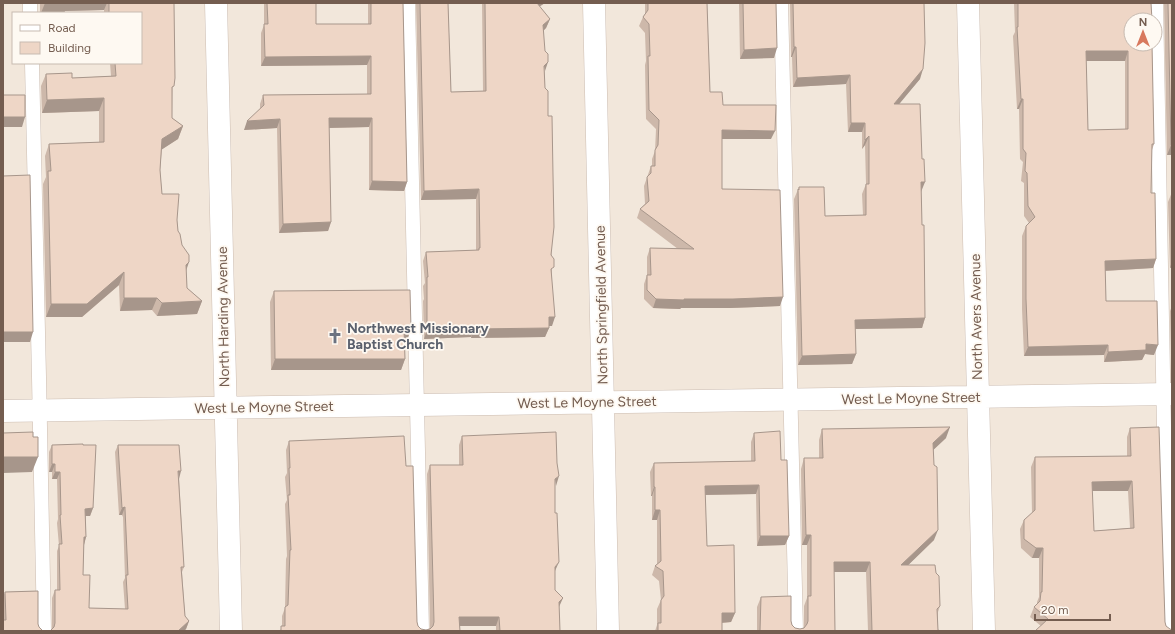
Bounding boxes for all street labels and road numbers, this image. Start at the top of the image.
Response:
street label: North Springfield Avenue [592,225,611,385]
street label: North Harding Avenue [214,246,233,388]
street label: North Avers Avenue [967,253,986,380]
street label: West Le Moyne Street [841,389,981,408]
street label: West Le Moyne Street [517,393,657,412]
street label: West Le Moyne Street [194,398,334,417]

